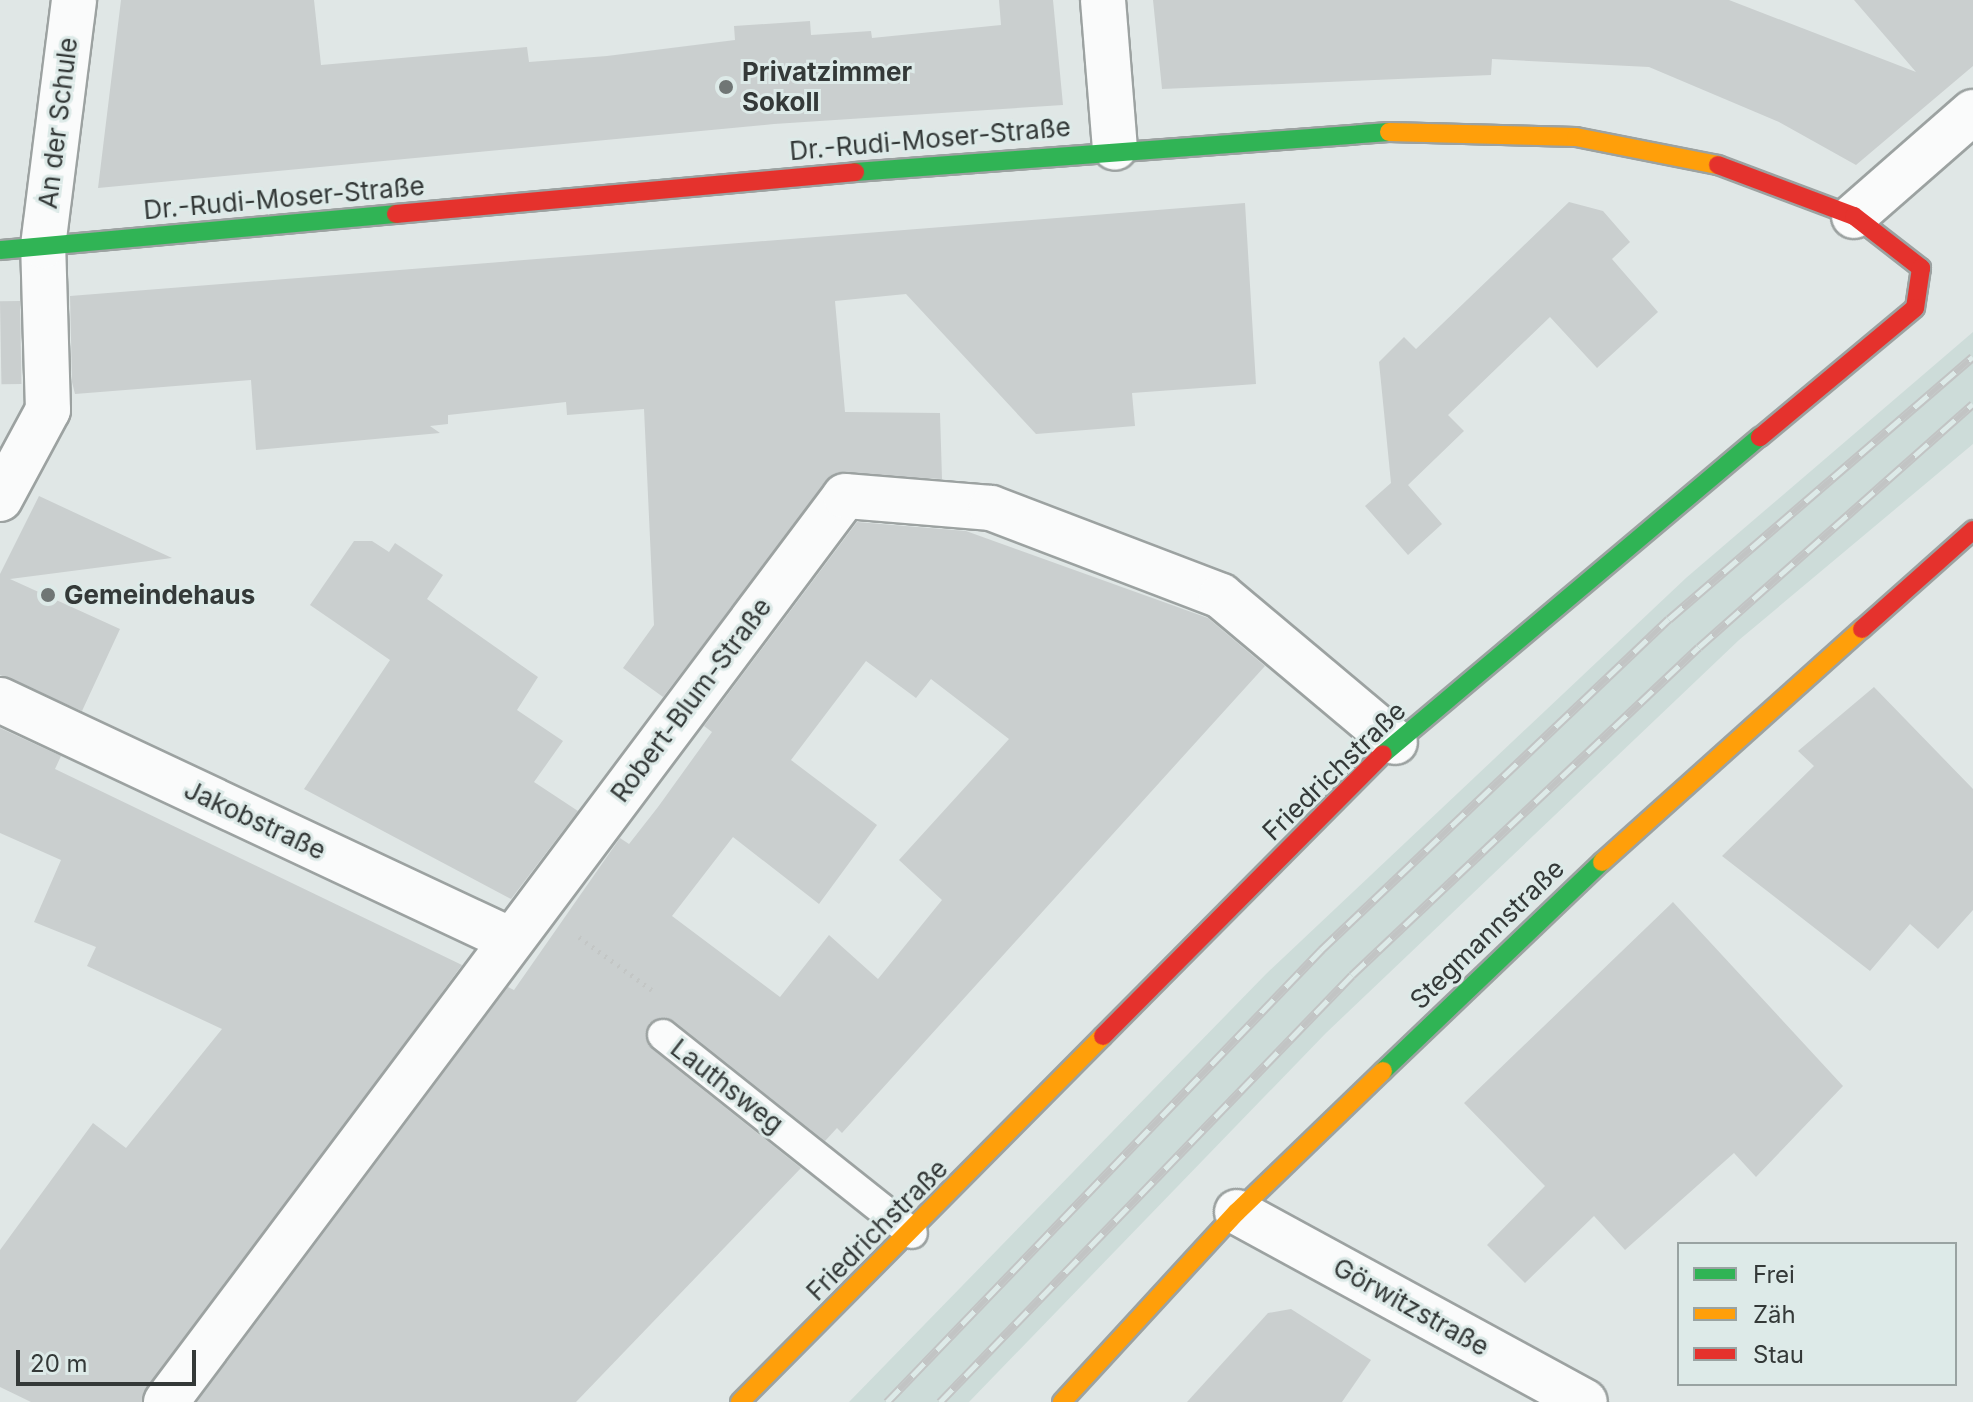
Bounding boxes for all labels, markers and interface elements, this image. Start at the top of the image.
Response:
street label: An der Schule [32,35,84,211]
place label: Privatzimmer Sokoll [742,56,912,118]
marker: Privatzimmer Sokoll [717,78,735,96]
street label: Dr.-Rudi-Moser-Straße [788,111,1072,167]
street label: Dr.-Rudi-Moser-Straße [142,170,426,226]
place label: Gemeindehaus [64,579,255,611]
marker: Gemeindehaus [39,586,57,604]
street label: Robert-Blum-Straße [604,592,778,808]
street label: Friedrichstraße [1256,695,1412,847]
street label: Jakobstraße [179,774,331,866]
street label: Stegmannstraße [1404,853,1570,1015]
street label: Lauthsweg [665,1032,789,1140]
street label: Friedrichstraße [800,1153,954,1307]
legend [1677,1242,1957,1386]
street label: Görwitzstraße [1328,1251,1494,1363]
text: Frei [1753,1260,1795,1289]
text: Zäh [1753,1300,1796,1329]
scale bar [20,1334,200,1384]
text: Stau [1753,1340,1804,1369]
text: 20 m [30,1349,88,1378]

